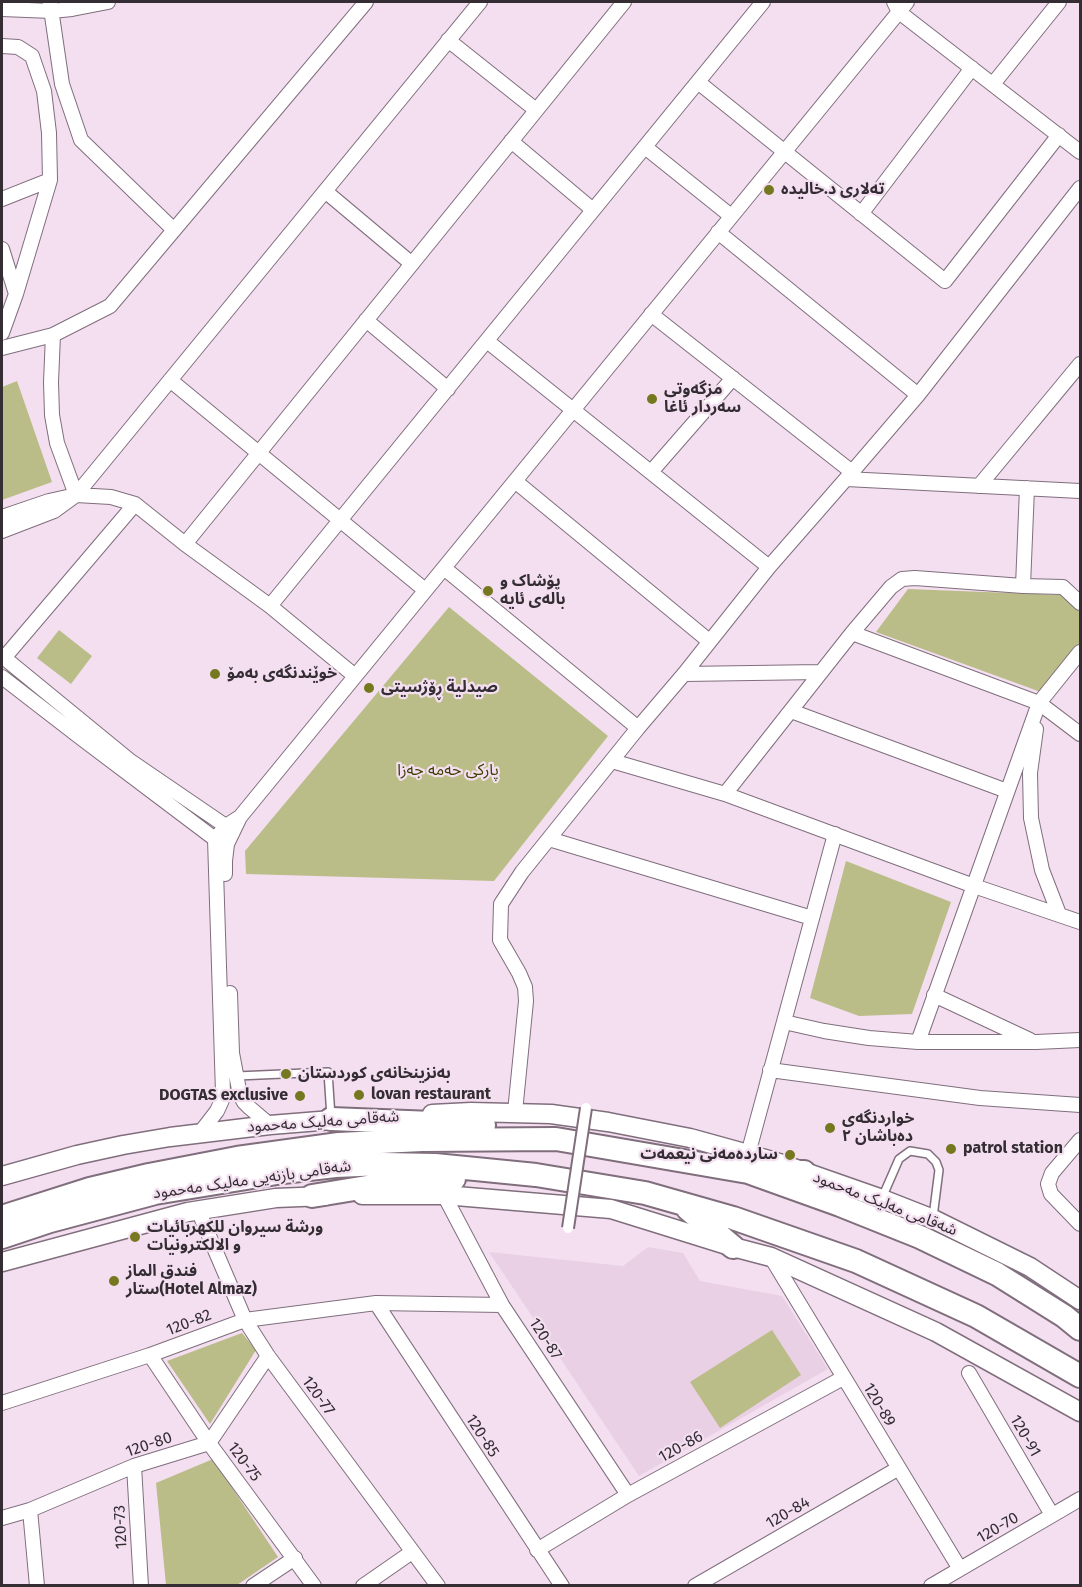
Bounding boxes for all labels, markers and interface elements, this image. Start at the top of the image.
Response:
place label: تەلاری د.خالیدە [781,180,884,200]
marker: تەلاری د.خالیدە [762,183,776,197]
place label: مزگەوتی سەردار ئاغا [664,380,741,418]
marker: مزگەوتی سەردار ئاغا [645,392,659,406]
place label: پۆشاک و بالەی ئایە [500,572,566,610]
marker: پۆشاک و بالەی ئایە [481,584,495,598]
place label: خوێندنگەی بەمۆ [227,664,337,684]
marker: خوێندنگەی بەمۆ [208,667,222,681]
place label: صيدلية ڕۆژسیتی [381,678,498,698]
marker: صيدلية ڕۆژسیتی [362,681,376,695]
park label: پارکی حەمە جەزا [397,761,499,781]
place label: بەنزینخانەی کوردستان [298,1064,451,1084]
marker: بەنزینخانەی کوردستان [279,1067,293,1081]
place label: lovan restaurant [371,1085,491,1105]
place label: DOGTAS exclusive [159,1086,288,1106]
marker: lovan restaurant [352,1088,366,1102]
marker: DOGTAS exclusive [293,1089,307,1103]
street label: شەقامی مەلیک مەحمود [246,1107,400,1137]
place label: خواردنگەی دەباشان ٢ [842,1109,914,1147]
marker: خواردنگەی دەباشان ٢ [823,1121,837,1135]
place label: patrol station [963,1139,1063,1159]
marker: patrol station [944,1142,958,1156]
place label: ساردەمەنی نیعمەت [640,1145,778,1165]
marker: ساردەمەنی نیعمەت [783,1148,797,1162]
street label: شەقامی بازنەیی مەلیک مەحمود [152,1157,352,1203]
street label: شەقامی مەلیک مەحمود [810,1168,960,1240]
place label: ورشة سيروان للكهربائيات و الالكترونيات [147,1218,323,1256]
marker: ورشة سيروان للكهربائيات و الالكترونيات [128,1230,142,1244]
place label: فندق الماز ستار(Hotel Almaz) [126,1262,257,1300]
marker: فندق الماز ستار(Hotel Almaz) [107,1274,121,1288]
street label: 120-82 [164,1306,214,1340]
street label: 120-87 [524,1315,566,1363]
street label: 120-77 [297,1373,339,1419]
street label: 120-89 [859,1380,899,1430]
street label: 120-85 [461,1411,503,1461]
street label: 120-91 [1005,1412,1045,1460]
street label: 120-86 [656,1427,706,1467]
street label: 120-80 [123,1428,175,1462]
street label: 120-75 [223,1439,265,1485]
street label: 120-84 [763,1493,813,1533]
street label: 120-73 [110,1504,132,1550]
street label: 120-70 [974,1508,1022,1548]

